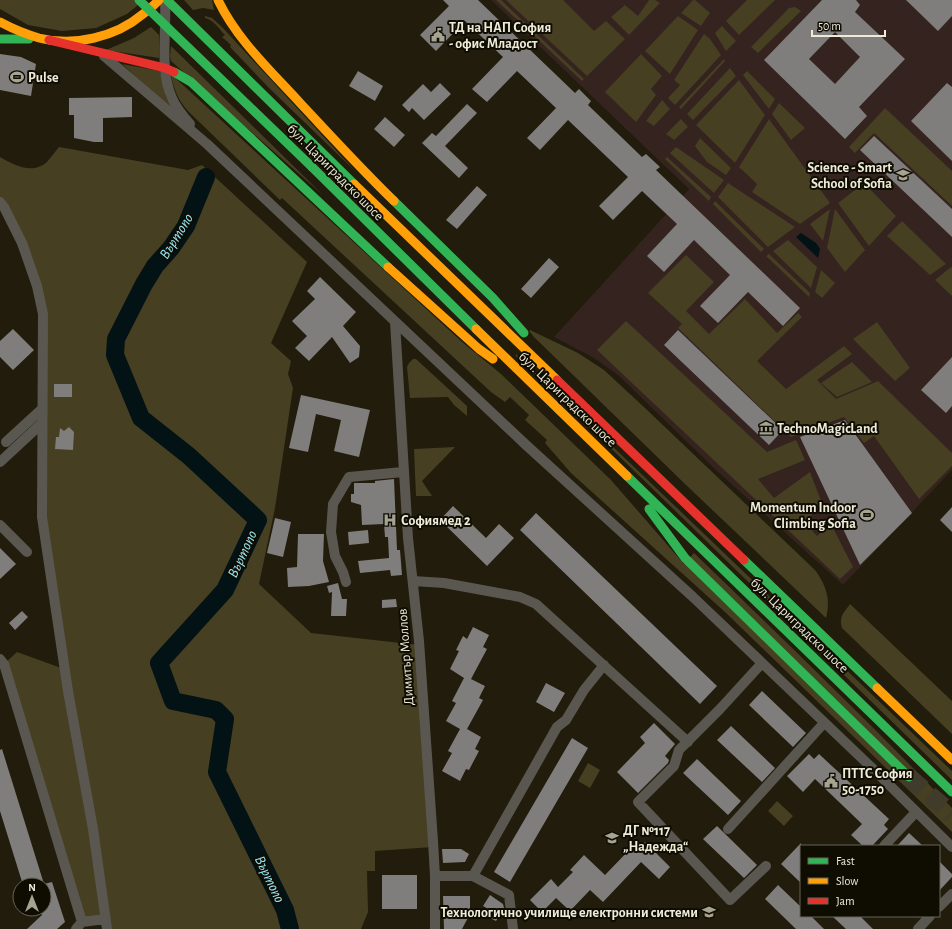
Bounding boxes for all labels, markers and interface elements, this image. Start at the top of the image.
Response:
scale bar [812,12,885,38]
text: 50 m [818,20,841,32]
place label: ТД на НАП София - офис Младост [449,21,551,51]
public building icon: ТД на НАП София - офис Младост [430,27,446,43]
sports icon: Pulse [9,69,25,85]
place label: Pulse [28,71,59,85]
street label: бул. Цариградско шосе [284,122,386,224]
place label: Science - Smart School of Sofia [807,161,892,191]
school or university icon: Science - Smart School of Sofia [895,167,911,183]
water label: Въртопо [157,211,196,262]
street label: бул. Цариградско шосе [516,350,619,450]
museum icon: TechnoMagicLand [758,420,774,436]
place label: TechnoMagicLand [777,422,878,436]
place label: Momentum Indoor Climbing Sofia [750,501,856,531]
sports icon: Momentum Indoor Climbing Sofia [859,507,875,523]
hospital icon: Софиямед 2 [382,512,398,528]
place label: Софиямед 2 [401,514,471,528]
water label: Въртопо [225,528,260,580]
street label: бул. Цариградско шосе [748,576,851,676]
street label: Димитър Моллов [396,608,416,706]
place label: ПТТС София 50-1750 [842,767,913,797]
public building icon: ПТТС София 50-1750 [823,773,839,789]
place label: ДГ №117 „Надежда“ [623,824,688,854]
school or university icon: ДГ №117 „Надежда“ [604,830,620,846]
legend [800,845,940,917]
water label: Въртопо [252,853,287,905]
text: Fast [836,855,855,867]
text: Slow [836,875,858,887]
north arrow [12,877,52,917]
text: N [28,882,36,893]
text: Jam [836,895,855,907]
school or university icon: Технологично училище електронни системи [701,904,717,920]
place label: Технологично училище електронни системи [440,906,698,920]

